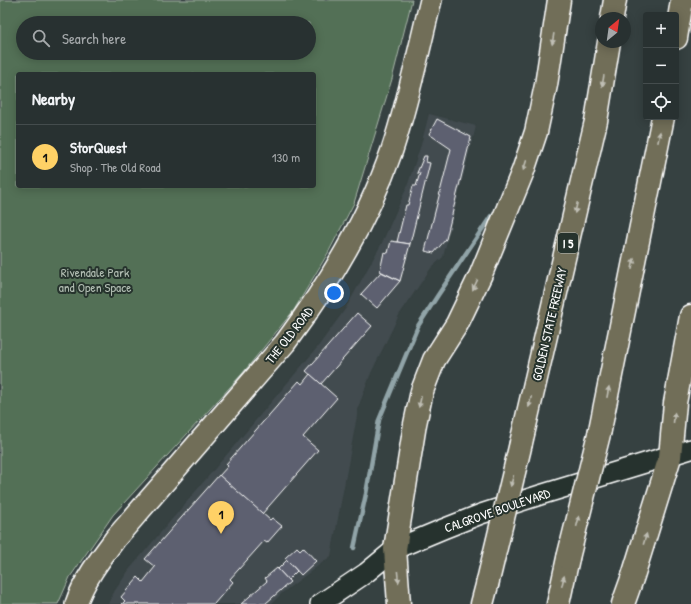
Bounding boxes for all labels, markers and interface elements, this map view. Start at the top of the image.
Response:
north arrow [595,12,631,48]
map controls [643,12,679,120]
button: + [643,12,679,48]
search box [16,16,316,60]
icon: search [30,27,52,49]
text: Search here [62,28,126,49]
one-way arrow [550,32,556,45]
button: − [643,48,679,84]
one-way arrow [600,74,606,87]
button: locate [643,84,679,120]
text: Nearby [32,87,75,110]
one-way arrow [656,131,662,143]
text: StorQuest [70,137,127,158]
text: 1 [43,148,47,166]
text: 130 m [272,148,300,166]
text: Shop · The Old Road [70,158,161,176]
one-way arrow [521,159,527,171]
one-way arrow [573,202,579,214]
road number: I 5 [558,233,578,253]
one-way arrow [631,258,637,270]
park label: Rivendale Park and Open Space [59,263,131,296]
street label: GOLDEN STATE FREEWAY [527,265,571,382]
one-way arrow [472,280,478,291]
your location [324,283,344,303]
street label: THE OLD ROAD [261,302,317,367]
one-way arrow [605,386,611,398]
one-way arrow [416,396,422,408]
one-way arrow [527,396,533,409]
one-way arrow [670,412,677,424]
one-way arrow [508,475,514,488]
street label: CALGROVE BOULEVARD [442,483,553,537]
pin: 1 [208,501,234,534]
one-way arrow [575,514,581,527]
one-way arrow [642,533,648,545]
one-way arrow [394,570,401,583]
one-way arrow [560,575,566,587]

